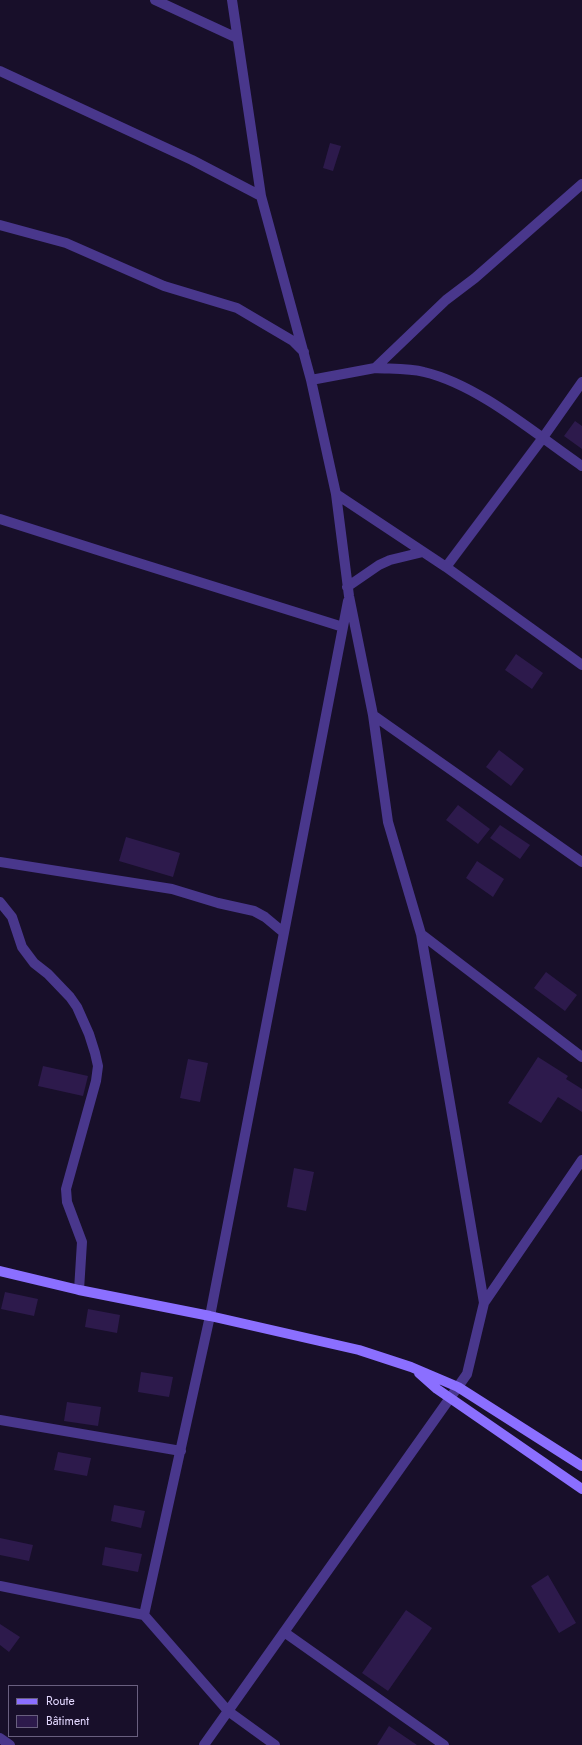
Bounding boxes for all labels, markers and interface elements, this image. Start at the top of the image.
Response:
legend [8,1685,138,1737]
text: Route [46,1692,75,1710]
text: Bâtiment [46,1712,89,1730]

